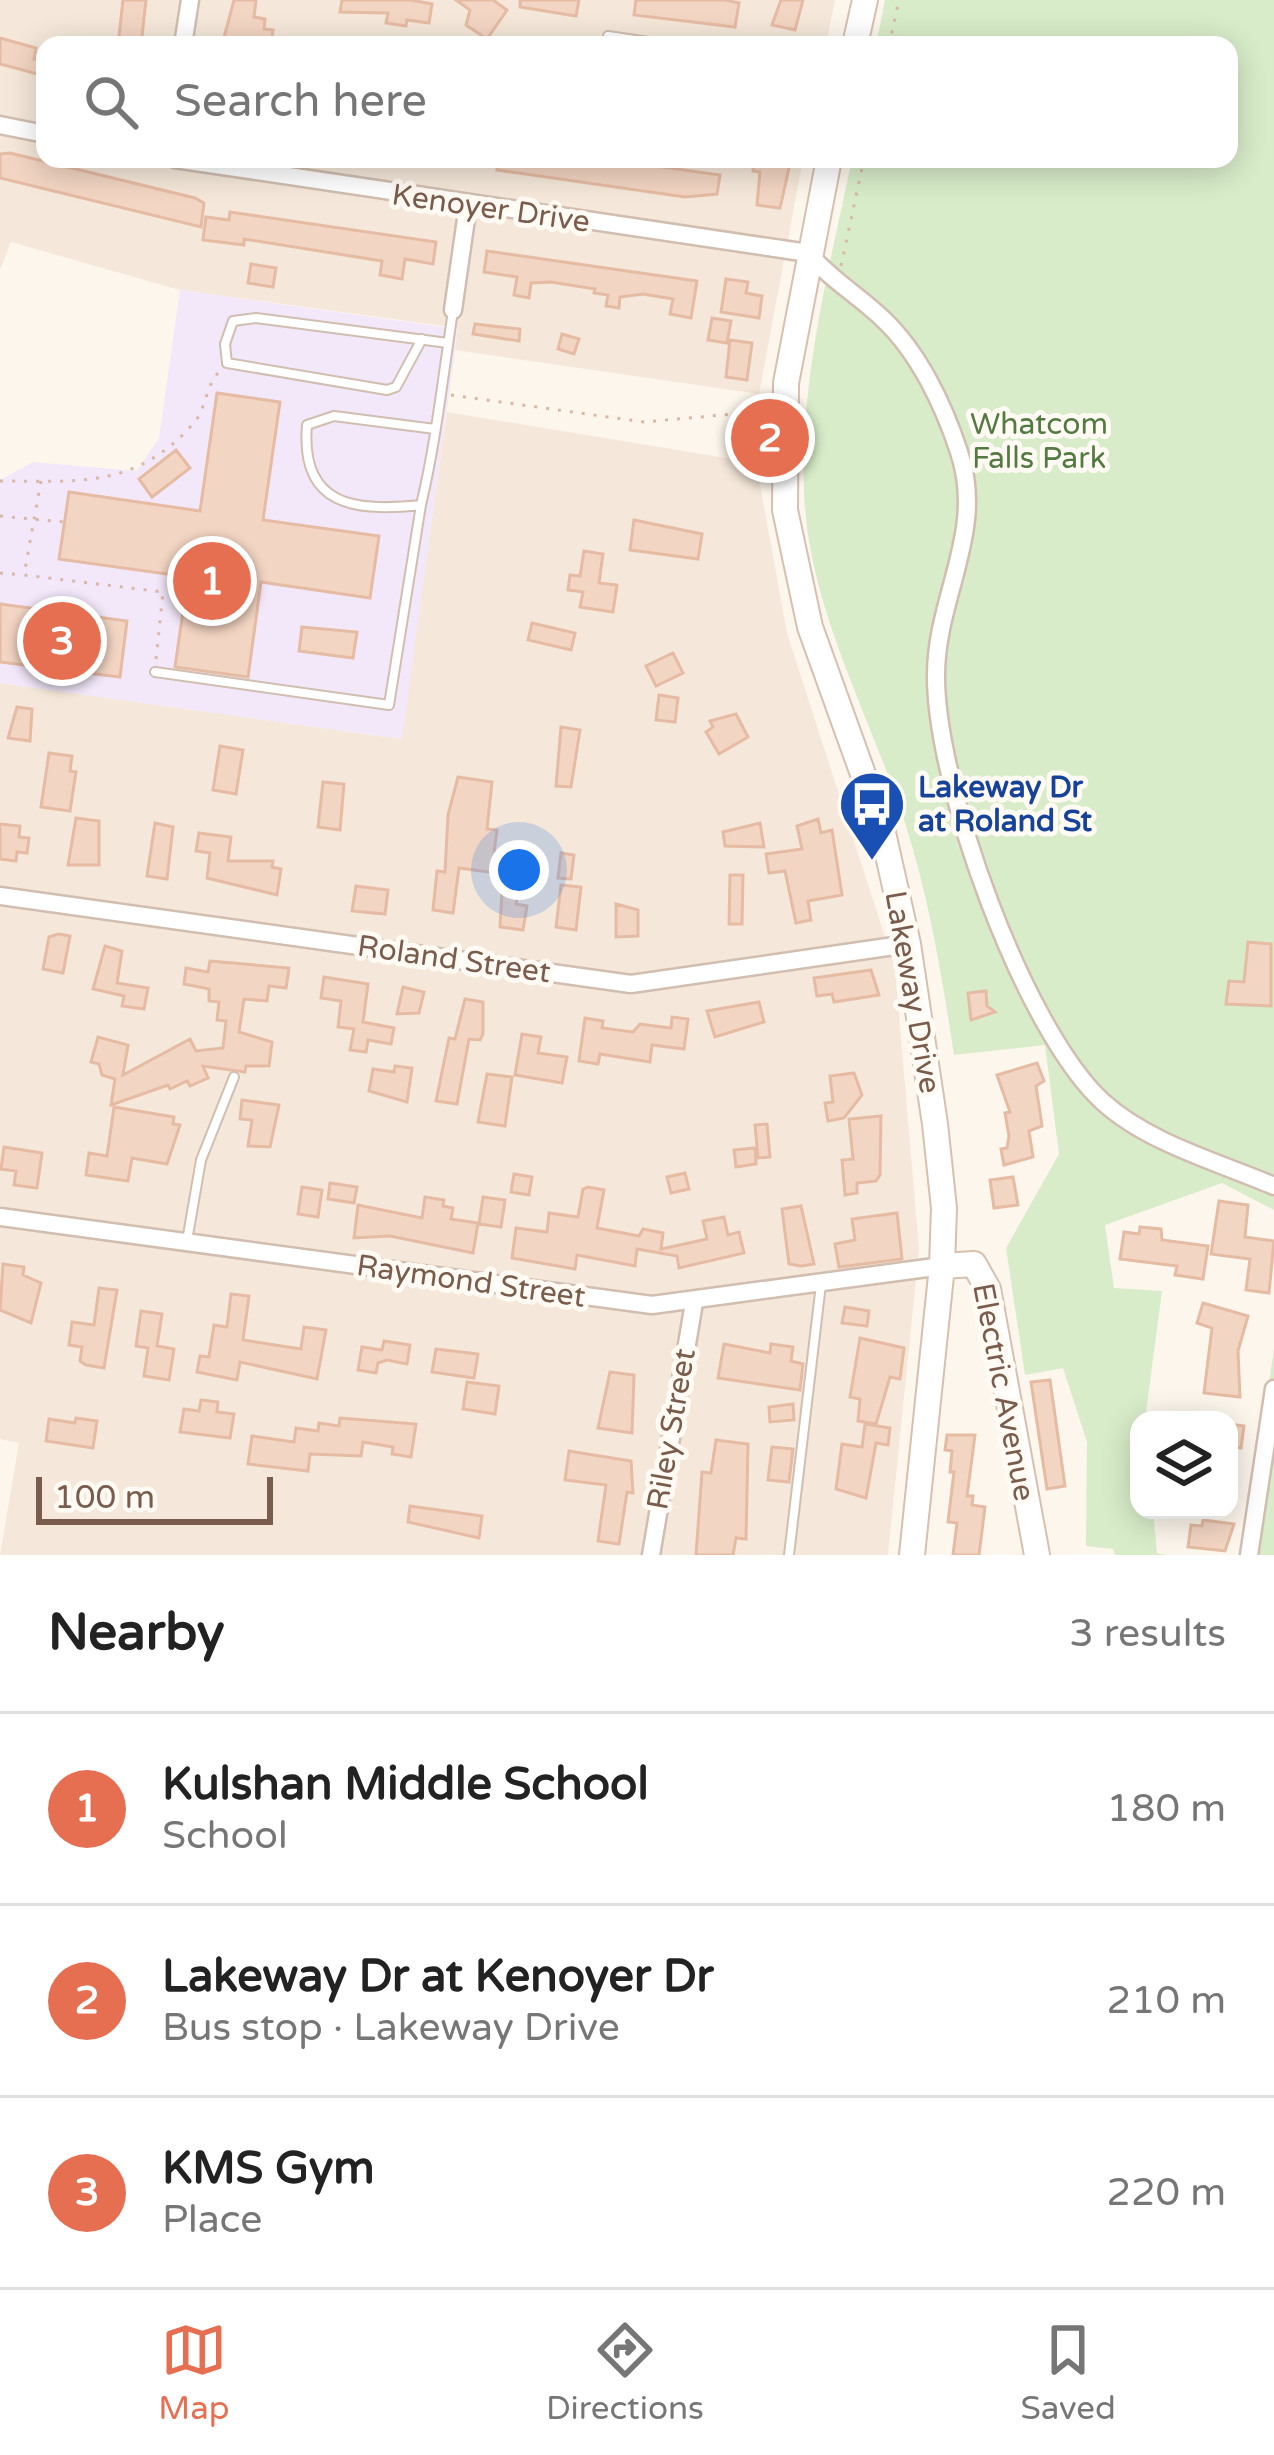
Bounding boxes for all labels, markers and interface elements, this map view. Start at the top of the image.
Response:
search box [36,36,1238,168]
icon: search [78,69,144,135]
text: Search here [174,75,427,129]
street label: Kenoyer Drive [390,176,592,241]
pin: 2 [731,393,809,483]
park label: Whatcom Falls Park [970,406,1108,477]
pin: 1 [173,536,251,626]
pin: 3 [23,596,101,686]
bus stop icon: Lakeway Dr at Roland St [837,769,907,863]
place label: Lakeway Dr at Roland St [918,769,1093,840]
your location [489,840,549,900]
street label: Lakeway Drive [876,888,949,1096]
street label: Roland Street [355,928,553,991]
street label: Raymond Street [354,1247,588,1316]
street label: Electric Avenue [964,1280,1043,1504]
street label: Riley Street [639,1346,704,1512]
map controls [1130,1411,1238,1519]
button: layers [1130,1411,1238,1519]
scale bar [36,1471,273,1524]
text: 100 m [54,1478,155,1517]
text: Nearby [48,1602,225,1664]
text: 3 results [1069,1610,1226,1657]
text: Kulshan Middle School [162,1758,649,1812]
text: 1 [75,1785,99,1832]
text: 180 m [1107,1785,1226,1832]
text: School [162,1812,288,1859]
text: Lakeway Dr at Kenoyer Dr [162,1950,714,2004]
text: 2 [75,1977,99,2024]
text: 210 m [1107,1977,1226,2024]
text: Bus stop · Lakeway Drive [162,2004,620,2051]
text: KMS Gym [162,2142,375,2196]
text: 3 [75,2169,99,2216]
text: 220 m [1107,2169,1226,2216]
text: Place [162,2196,262,2243]
tab: Map [158,2317,230,2428]
tab: Directions [546,2317,704,2428]
tab: Saved [1020,2317,1116,2428]

